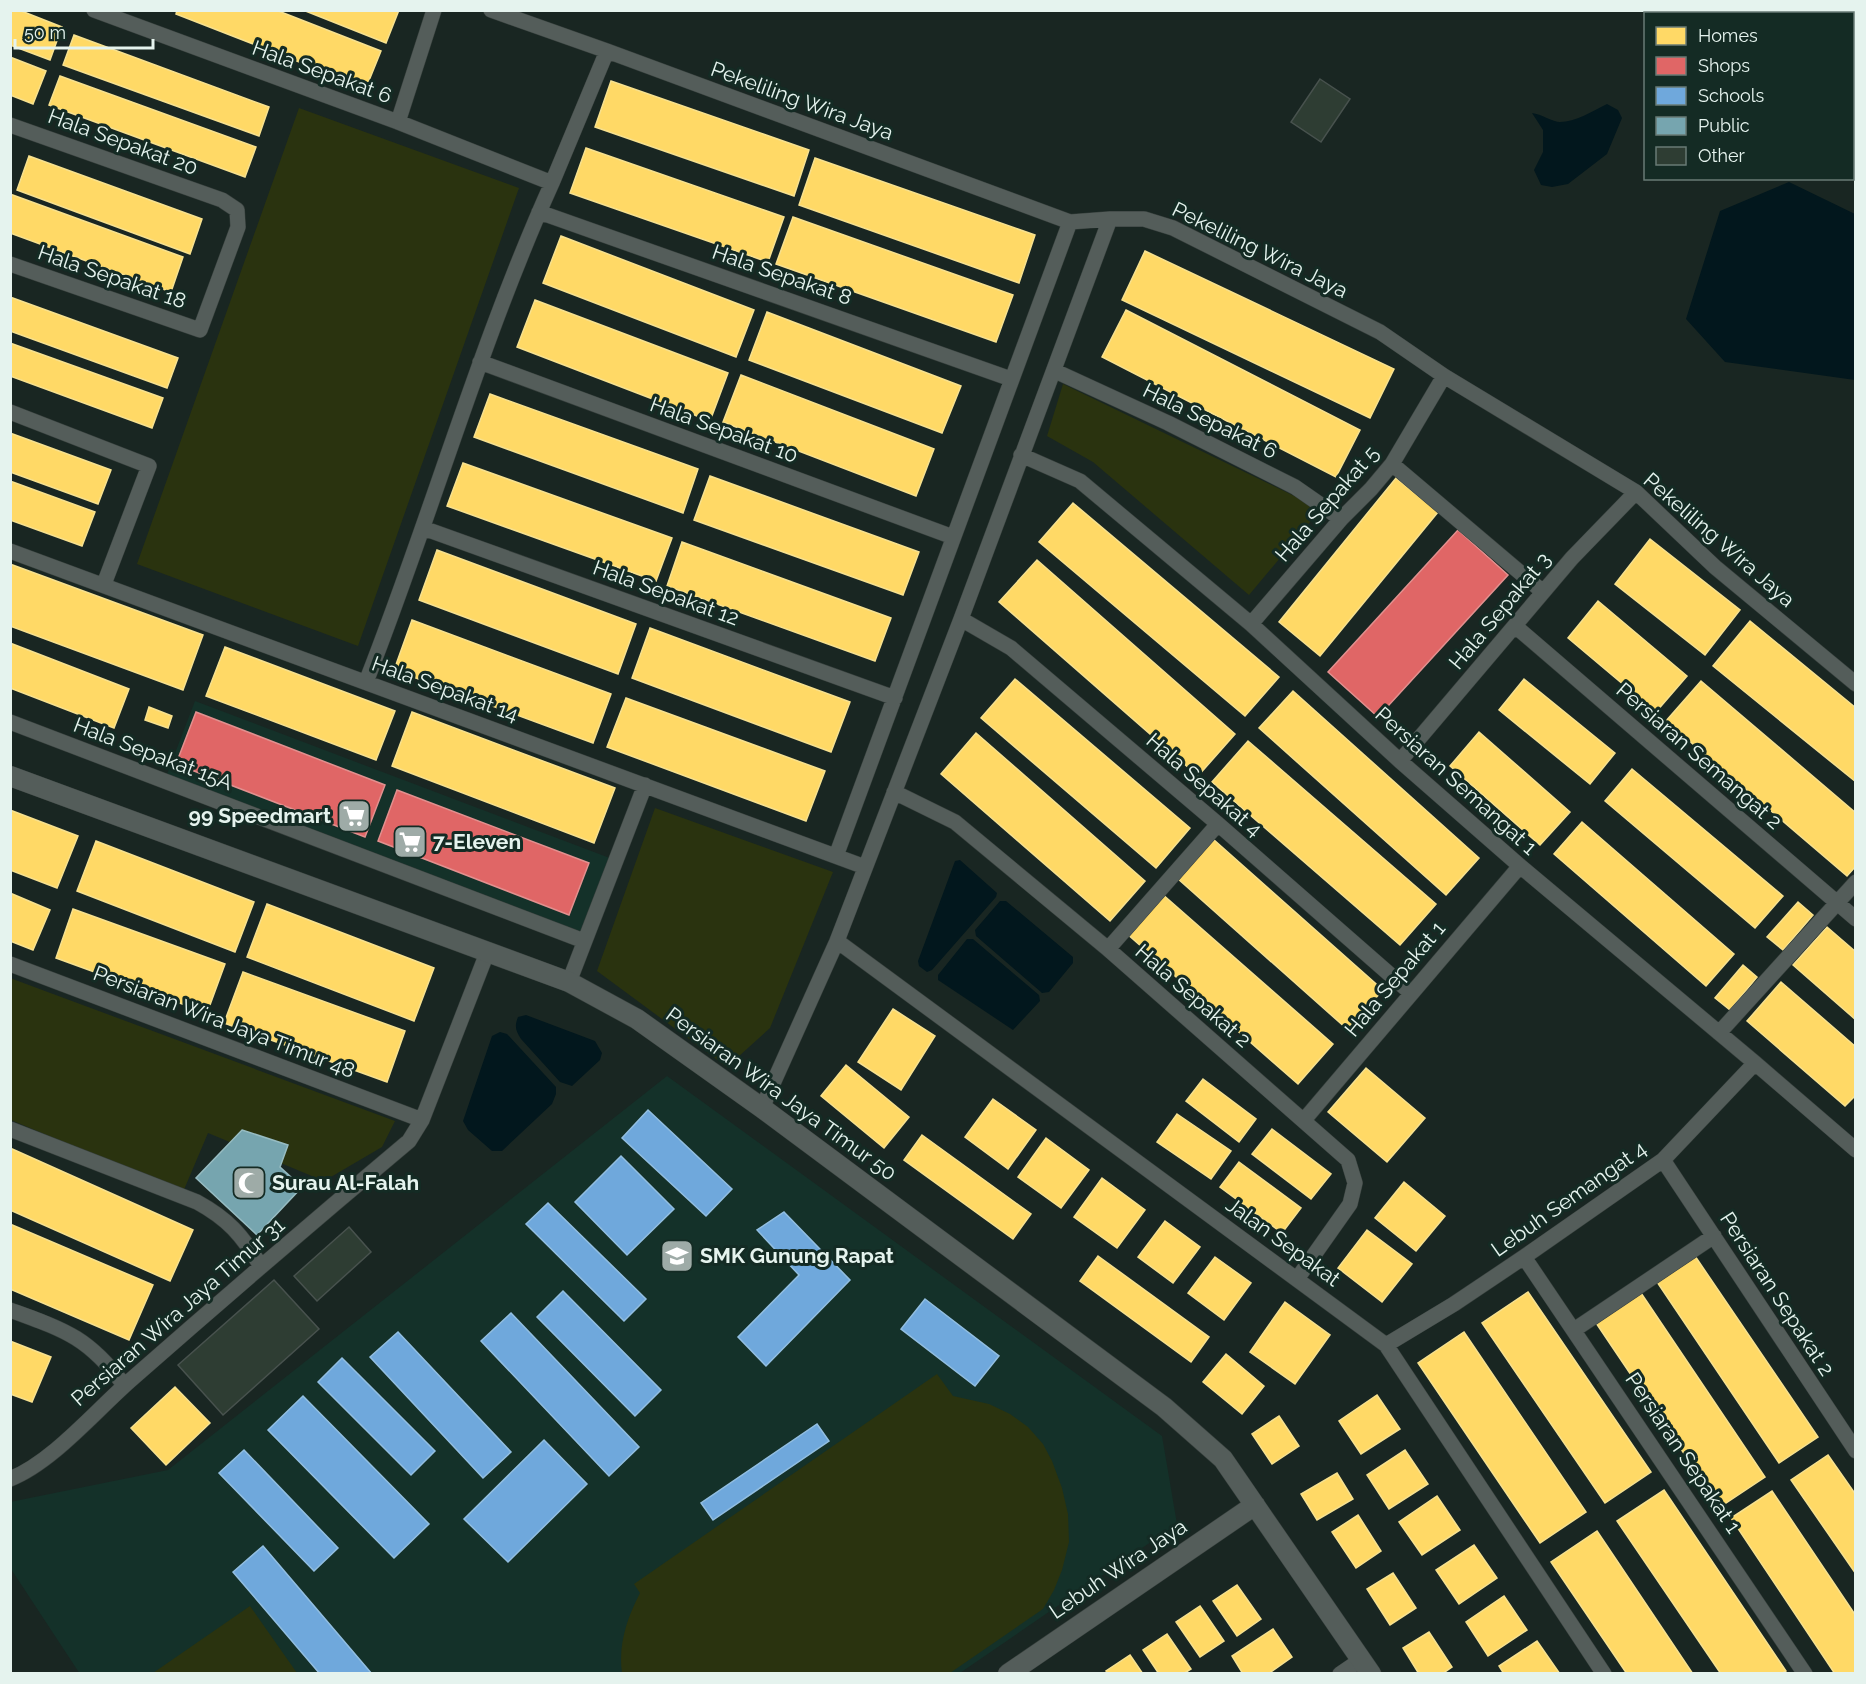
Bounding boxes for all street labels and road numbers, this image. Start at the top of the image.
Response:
street label: Hala Sepakat 6 [249,35,395,108]
street label: Pekeliling Wira Jaya [708,56,897,145]
street label: Hala Sepakat 20 [45,103,201,180]
street label: Pekeliling Wira Jaya [1168,196,1352,303]
street label: Hala Sepakat 18 [35,239,190,314]
street label: Hala Sepakat 8 [709,239,855,310]
street label: Hala Sepakat 6 [1139,377,1281,464]
street label: Hala Sepakat 10 [647,391,802,468]
street label: Hala Sepakat 5 [1270,441,1384,567]
street label: Pekeliling Wira Jaya [1639,467,1800,612]
street label: Hala Sepakat 3 [1443,547,1556,674]
street label: Hala Sepakat 12 [590,555,743,631]
street label: Hala Sepakat 14 [368,650,522,727]
street label: Persiaran Semangat 2 [1612,677,1787,834]
street label: Persiaran Semangat 1 [1370,701,1542,860]
street label: Hala Sepakat 15A [70,712,236,795]
street label: Hala Sepakat 4 [1141,728,1267,842]
street label: Hala Sepakat 1 [1339,916,1450,1041]
street label: Hala Sepakat 2 [1131,939,1256,1052]
street label: Persiaran Wira Jaya Timur 48 [90,960,358,1083]
street label: Persiaran Wira Jaya Timur 50 [661,1002,901,1186]
street label: Lebuh Semangat 4 [1486,1136,1651,1261]
street label: Jalan Sepakat [1221,1192,1345,1291]
street label: Persiaran Sepakat 2 [1715,1207,1840,1380]
street label: Persiaran Wira Jaya Timur 31 [66,1212,289,1411]
street label: Persiaran Sepakat 1 [1620,1368,1746,1538]
street label: Lebuh Wira Jaya [1044,1513,1191,1624]

